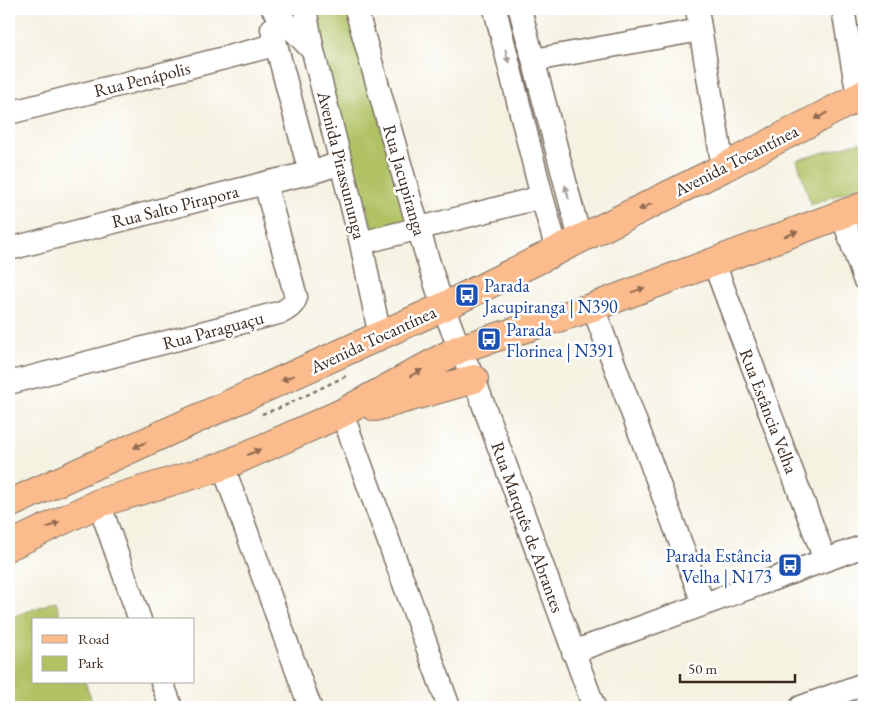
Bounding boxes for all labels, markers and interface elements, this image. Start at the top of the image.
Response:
one-way arrow [503,49,511,64]
street label: Rua Penápolis [91,56,193,102]
street label: Avenida Pirassununga [312,88,372,242]
one-way arrow [814,112,828,120]
street label: Avenida Tocantínea [669,119,803,202]
street label: Rua Jacupiranga [378,122,432,239]
street label: Rua Salto Pirapora [109,179,242,233]
one-way arrow [563,184,571,199]
one-way arrow [638,202,653,211]
one-way arrow [784,230,799,238]
place label: Parada Jacupiranga | N390 [482,274,618,319]
bus stop icon: Parada Jacupiranga | N390 [454,282,480,308]
one-way arrow [631,286,646,294]
street label: Avenida Tocantínea [306,299,440,379]
street label: Rua Paraguaçu [160,305,267,355]
place label: Parada Florinea | N391 [506,318,615,363]
bus stop icon: Parada Florinea | N391 [476,326,502,352]
street label: Rua Estância Velha [735,345,804,478]
one-way arrow [409,368,422,377]
one-way arrow [281,375,295,383]
street label: Rua Marquês de Abrantes [486,438,570,616]
one-way arrow [133,441,147,449]
one-way arrow [247,447,261,455]
one-way arrow [46,521,60,529]
place label: Parada Estância Velha | N173 [665,544,773,589]
bus stop icon: Parada Estância Velha | N173 [777,552,803,578]
legend [32,618,195,684]
text: Road [78,629,110,648]
scale bar [680,651,796,683]
text: Park [78,653,105,672]
text: 50 m [688,659,717,678]

